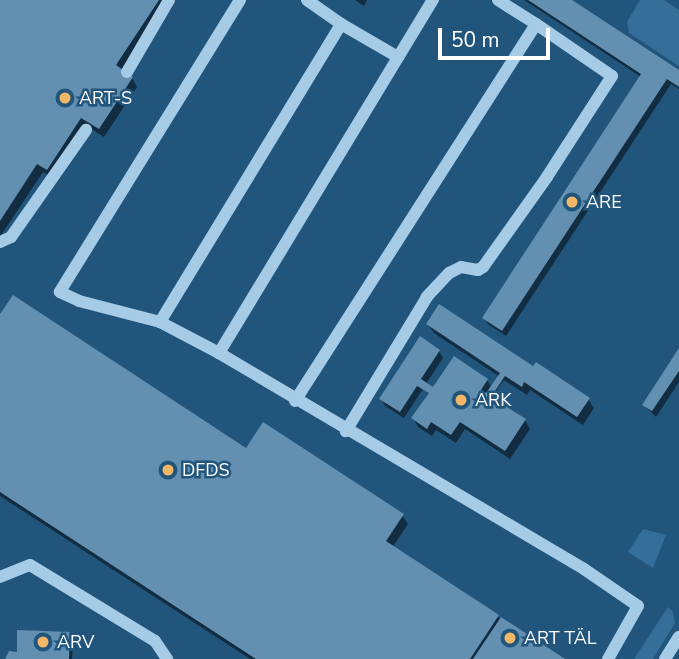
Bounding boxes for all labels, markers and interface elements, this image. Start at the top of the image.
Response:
scale bar [441,14,553,58]
text: 50 m [451,26,500,54]
place label: ART-S [79,87,132,109]
marker: ART-S [57,90,73,106]
place label: ARE [586,191,622,213]
marker: ARE [564,194,580,210]
place label: ARK [475,389,511,411]
marker: ARK [453,392,469,408]
place label: DFDS [182,459,230,481]
marker: DFDS [160,462,176,478]
place label: ART TÄL [524,627,597,649]
marker: ART TÄL [502,630,518,646]
place label: ARV [57,631,94,653]
marker: ARV [35,634,51,650]

